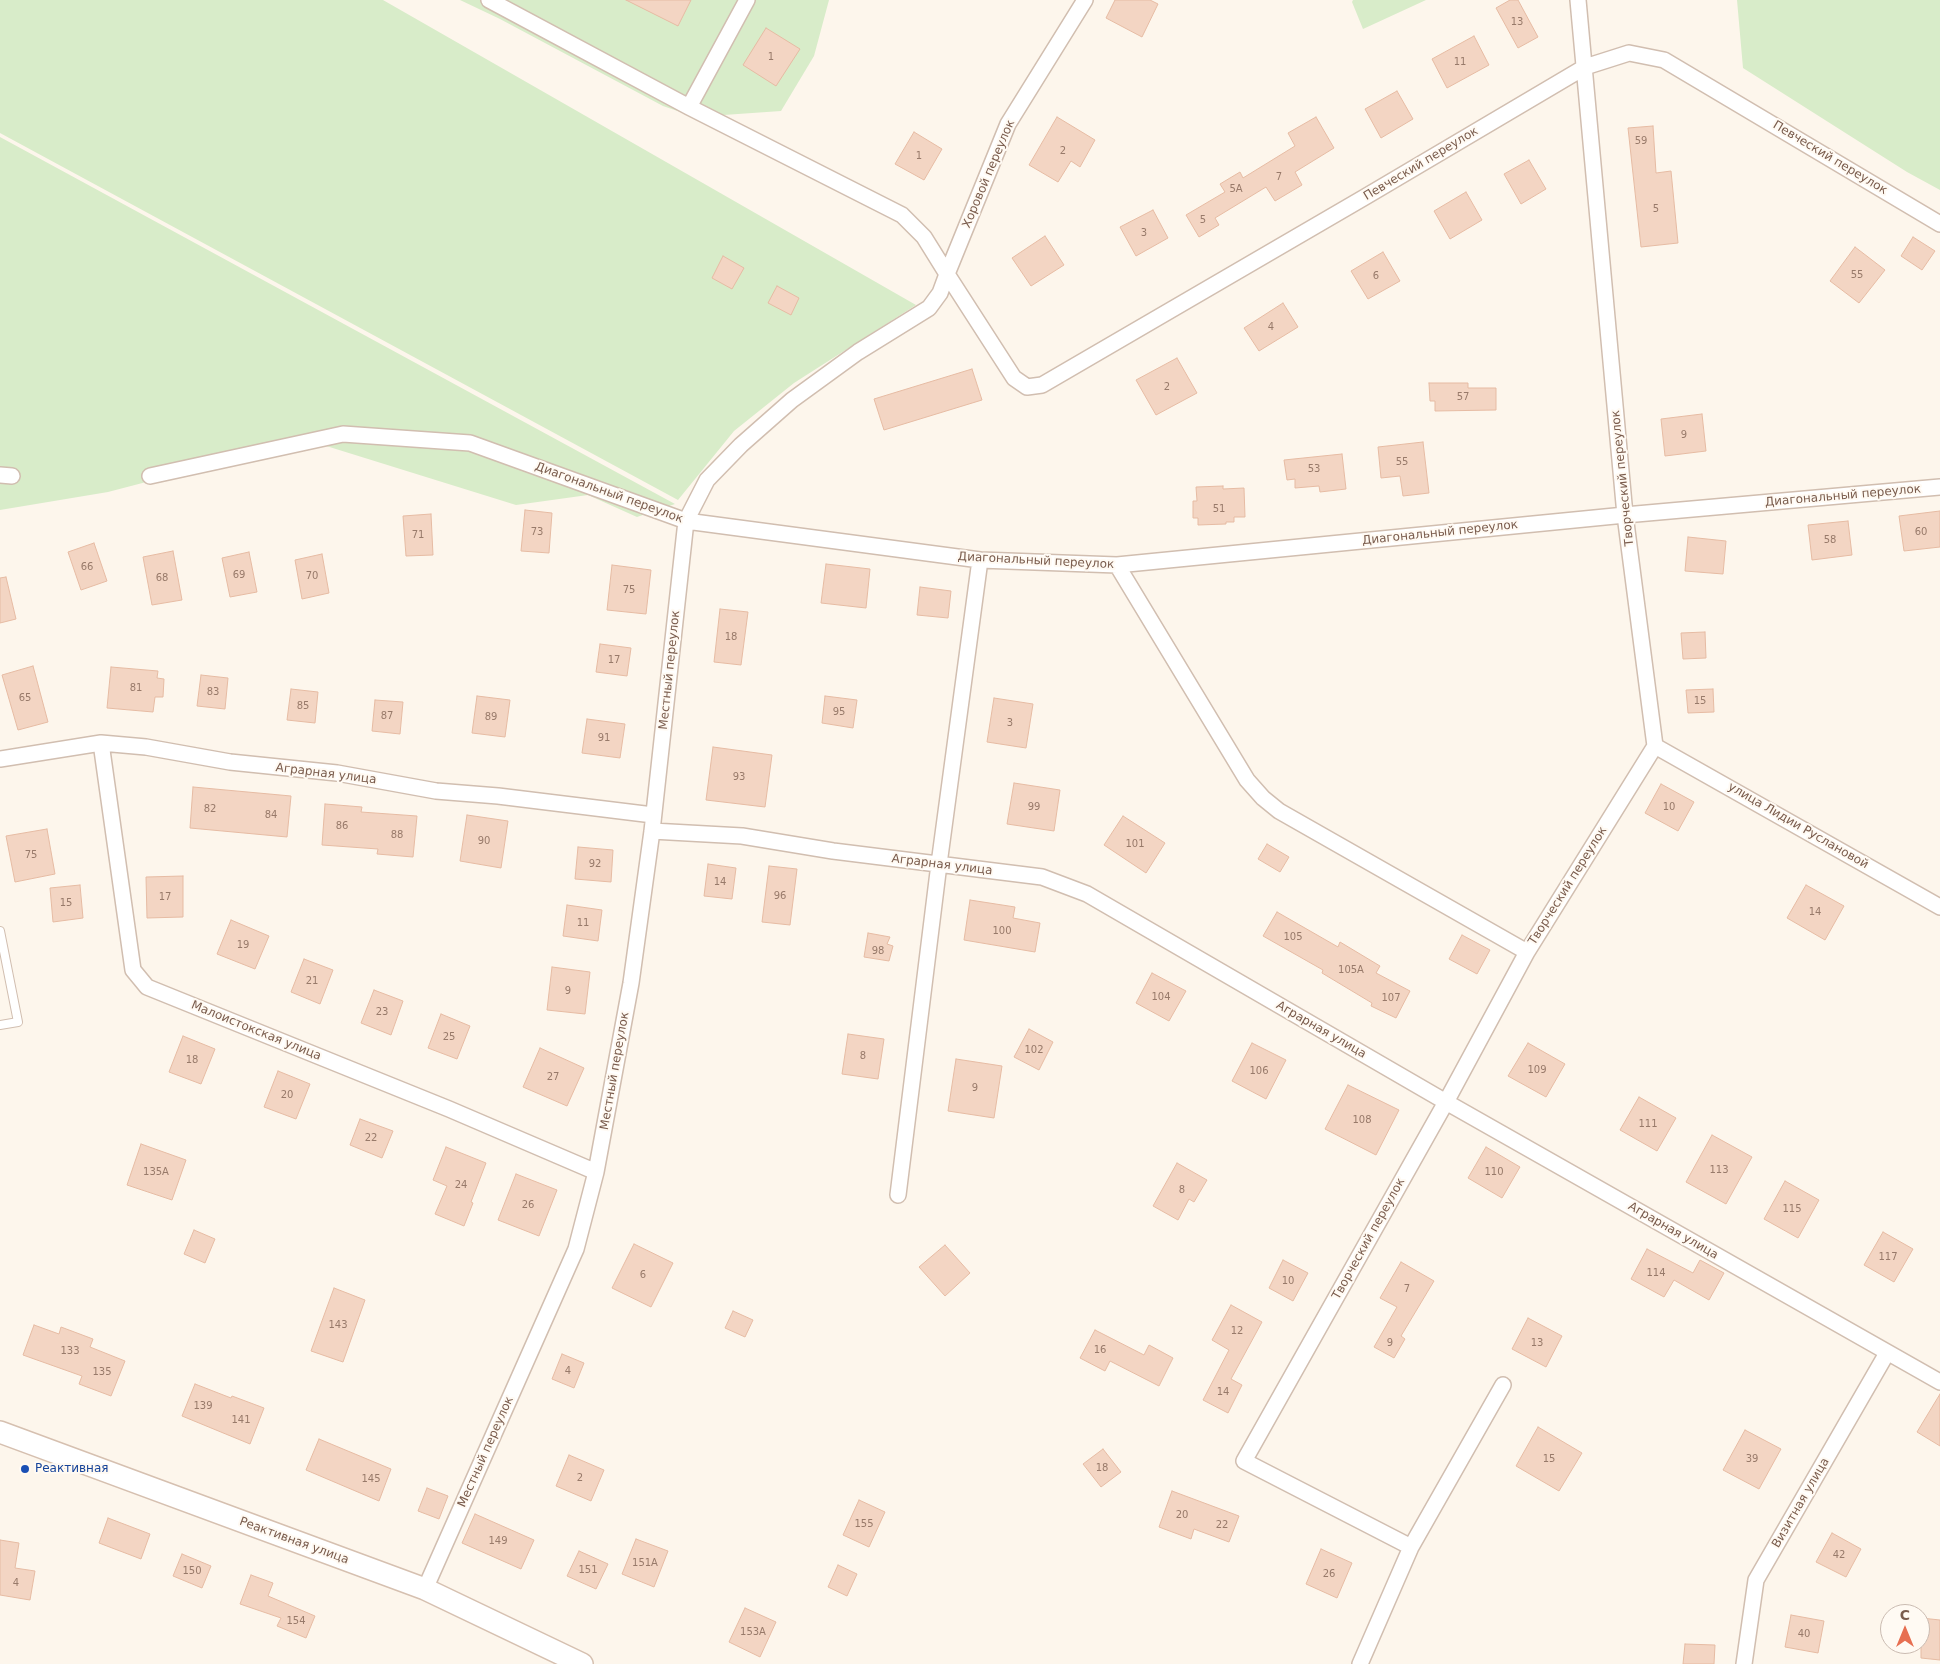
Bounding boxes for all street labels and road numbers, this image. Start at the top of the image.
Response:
street label: Хоровой переулок [960,118,1018,230]
street label: Певческий переулок [1770,118,1890,198]
street label: Певческий переулок [1361,124,1481,204]
street label: Творческий переулок [1609,409,1637,547]
street label: Диагональный переулок [533,459,685,527]
street label: Диагональный переулок [1764,482,1922,510]
street label: Диагональный переулок [1361,518,1519,548]
street label: Диагональный переулок [957,550,1115,572]
street label: Местный переулок [657,610,683,730]
street label: Аграрная улица [275,761,377,787]
street label: улица Лидии Руслановой [1725,780,1871,872]
street label: Творческий переулок [1526,824,1610,948]
street label: Аграрная улица [891,852,993,878]
street label: Малоистокская улица [189,998,323,1064]
street label: Аграрная улица [1273,998,1369,1062]
street label: Местный переулок [598,1011,632,1131]
street label: Творческий переулок [1330,1176,1408,1302]
street label: Аграрная улица [1625,1199,1721,1263]
street label: Местный переулок [455,1394,517,1510]
street label: Визитная улица [1769,1455,1833,1551]
street label: Реактивная улица [237,1514,351,1568]

